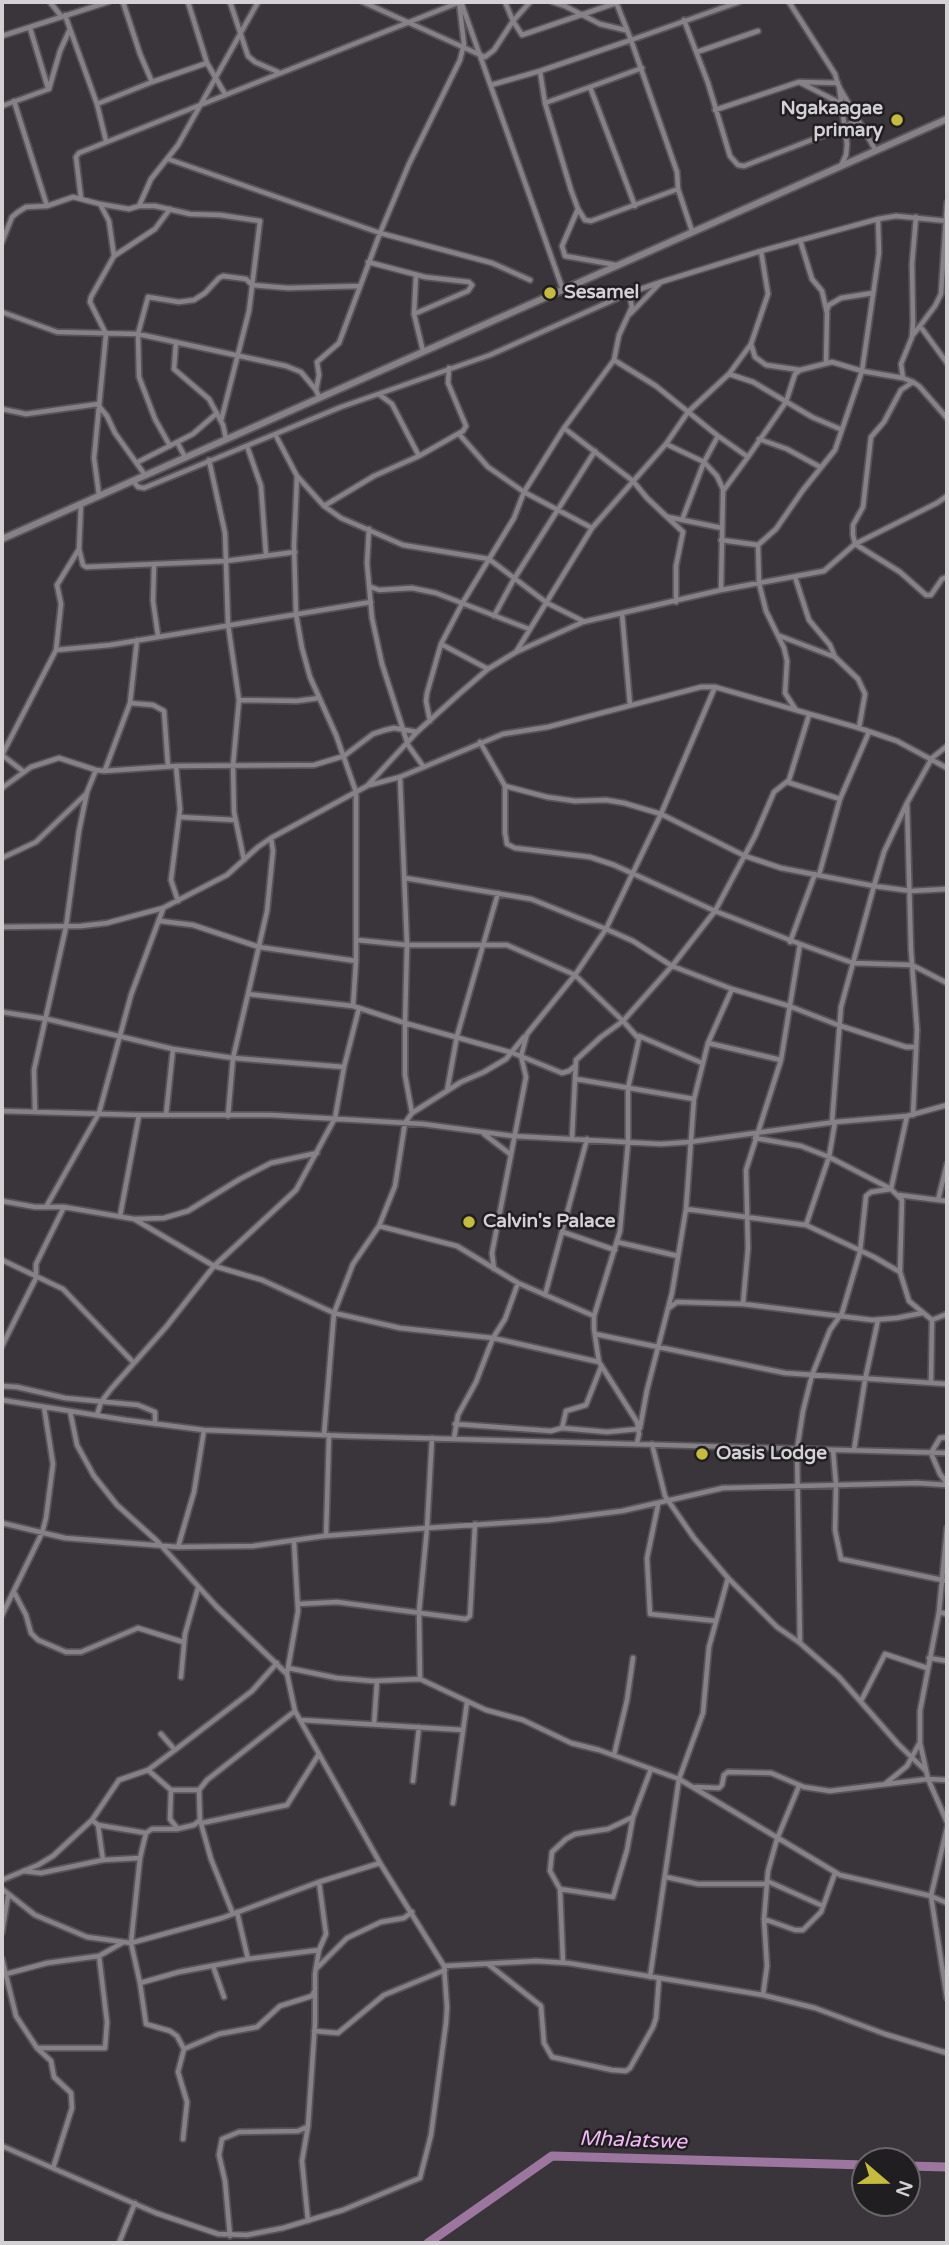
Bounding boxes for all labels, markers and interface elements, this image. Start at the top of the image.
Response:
place label: Ngakaagae primary [780,98,883,142]
marker: Ngakaagae primary [889,112,905,128]
place label: Sesamel [564,282,639,304]
marker: Sesamel [542,285,558,301]
place label: Calvin's Palace [483,1211,615,1233]
marker: Calvin's Palace [461,1214,477,1230]
place label: Oasis Lodge [716,1443,827,1465]
marker: Oasis Lodge [694,1446,710,1462]
water label: Mhalatswe [579,2127,687,2155]
north arrow [851,2147,921,2217]
text: N [891,2178,917,2199]

